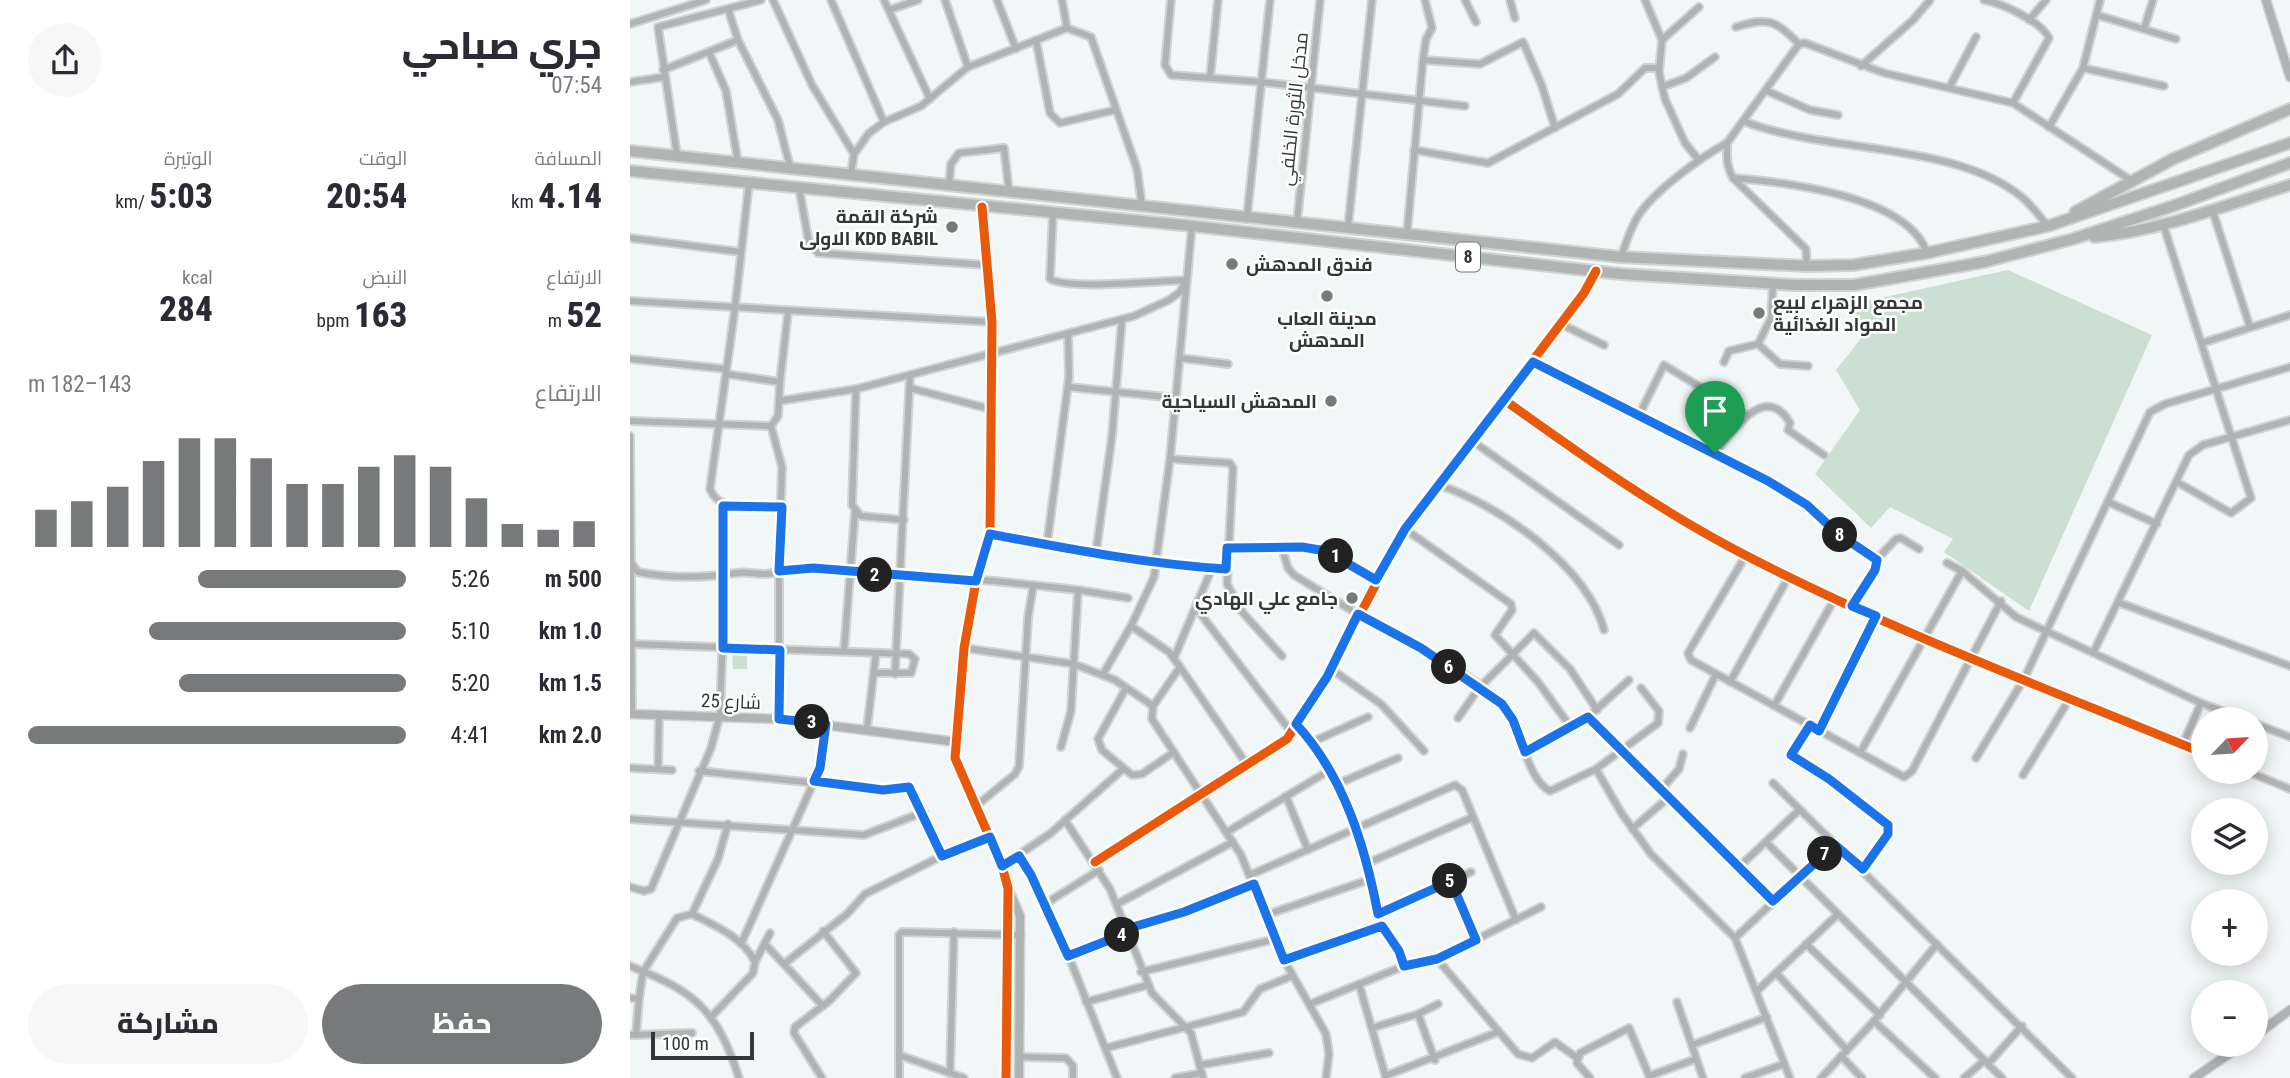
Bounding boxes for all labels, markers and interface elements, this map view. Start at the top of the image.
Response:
button: share [28,23,102,97]
text: جري صباحي [402,24,602,68]
street label: مدخل الثورة الخلفي [1274,31,1316,187]
text: 07:54 [551,72,602,99]
text: الوتيرة [164,147,213,170]
text: الوقت [359,147,407,170]
text: المسافة [534,147,602,170]
text: 5:03 [149,176,213,217]
text: 20:54 [326,176,407,217]
text: 4.14 [538,176,602,217]
text: /km [115,190,149,213]
text: km [511,190,538,213]
place label: شركة القمة الاولى KDD BABIL [799,205,938,250]
marker: شركة القمة الاولى KDD BABIL [944,219,960,235]
road number: 8 [1456,243,1480,272]
place label: فندق المدهش [1246,253,1373,276]
marker: فندق المدهش [1224,256,1240,272]
text: kcal [182,266,213,289]
text: النبض [363,266,407,289]
text: الارتفاع [546,266,602,289]
marker: مدينة العاب المدهش [1319,288,1335,304]
text: 284 [159,289,213,330]
place label: مجمع الزهراء لبيع المواد الغذائية [1773,291,1923,336]
text: 163 [354,295,407,336]
text: 52 [566,295,602,336]
marker: مجمع الزهراء لبيع المواد الغذائية [1751,305,1767,321]
place label: مدينة العاب المدهش [1277,307,1377,352]
text: bpm [317,309,354,332]
text: m [548,309,566,332]
text: 143–182 m [28,371,132,398]
text: الارتفاع [535,380,602,407]
pin [1685,381,1745,453]
place label: المدهش السياحية [1162,390,1317,413]
icon: arrive [1696,392,1734,430]
marker: المدهش السياحية [1323,393,1339,409]
pin: 8 [1822,518,1858,552]
text: 8 [1835,523,1844,546]
pin: 1 [1318,538,1354,574]
text: 1 [1331,544,1340,567]
pin: 2 [858,558,892,592]
text: 2 [870,563,879,586]
text: 5:26 [451,566,490,593]
text: 500 m [545,566,602,593]
place label: جامع علي الهادي [1195,587,1338,614]
marker: جامع علي الهادي [1344,590,1360,606]
text: 5:10 [451,618,490,645]
text: 1.0 km [539,618,602,645]
pin: 6 [1432,650,1466,684]
text: 6 [1444,655,1453,678]
text: 5:20 [451,670,490,697]
text: 1.5 km [539,670,602,697]
street label: شارع 25 [701,689,761,716]
pin: 3 [794,704,830,740]
north arrow [2191,707,2268,784]
map controls [2191,707,2268,1057]
text: 3 [807,710,816,733]
text: 4:41 [451,722,490,749]
text: 2.0 km [539,722,602,749]
button: layers [2191,798,2268,875]
pin: 7 [1808,836,1842,872]
text: 7 [1820,842,1829,865]
pin: 5 [1432,864,1468,898]
text: 5 [1445,869,1454,892]
button: + [2191,889,2268,966]
pin: 4 [1105,918,1140,953]
text: 4 [1117,923,1126,946]
button: − [2191,980,2268,1057]
button: مشاركة [28,984,308,1064]
button: حفظ [322,984,602,1064]
scale bar [651,1029,754,1061]
text: 100 m [662,1032,709,1055]

